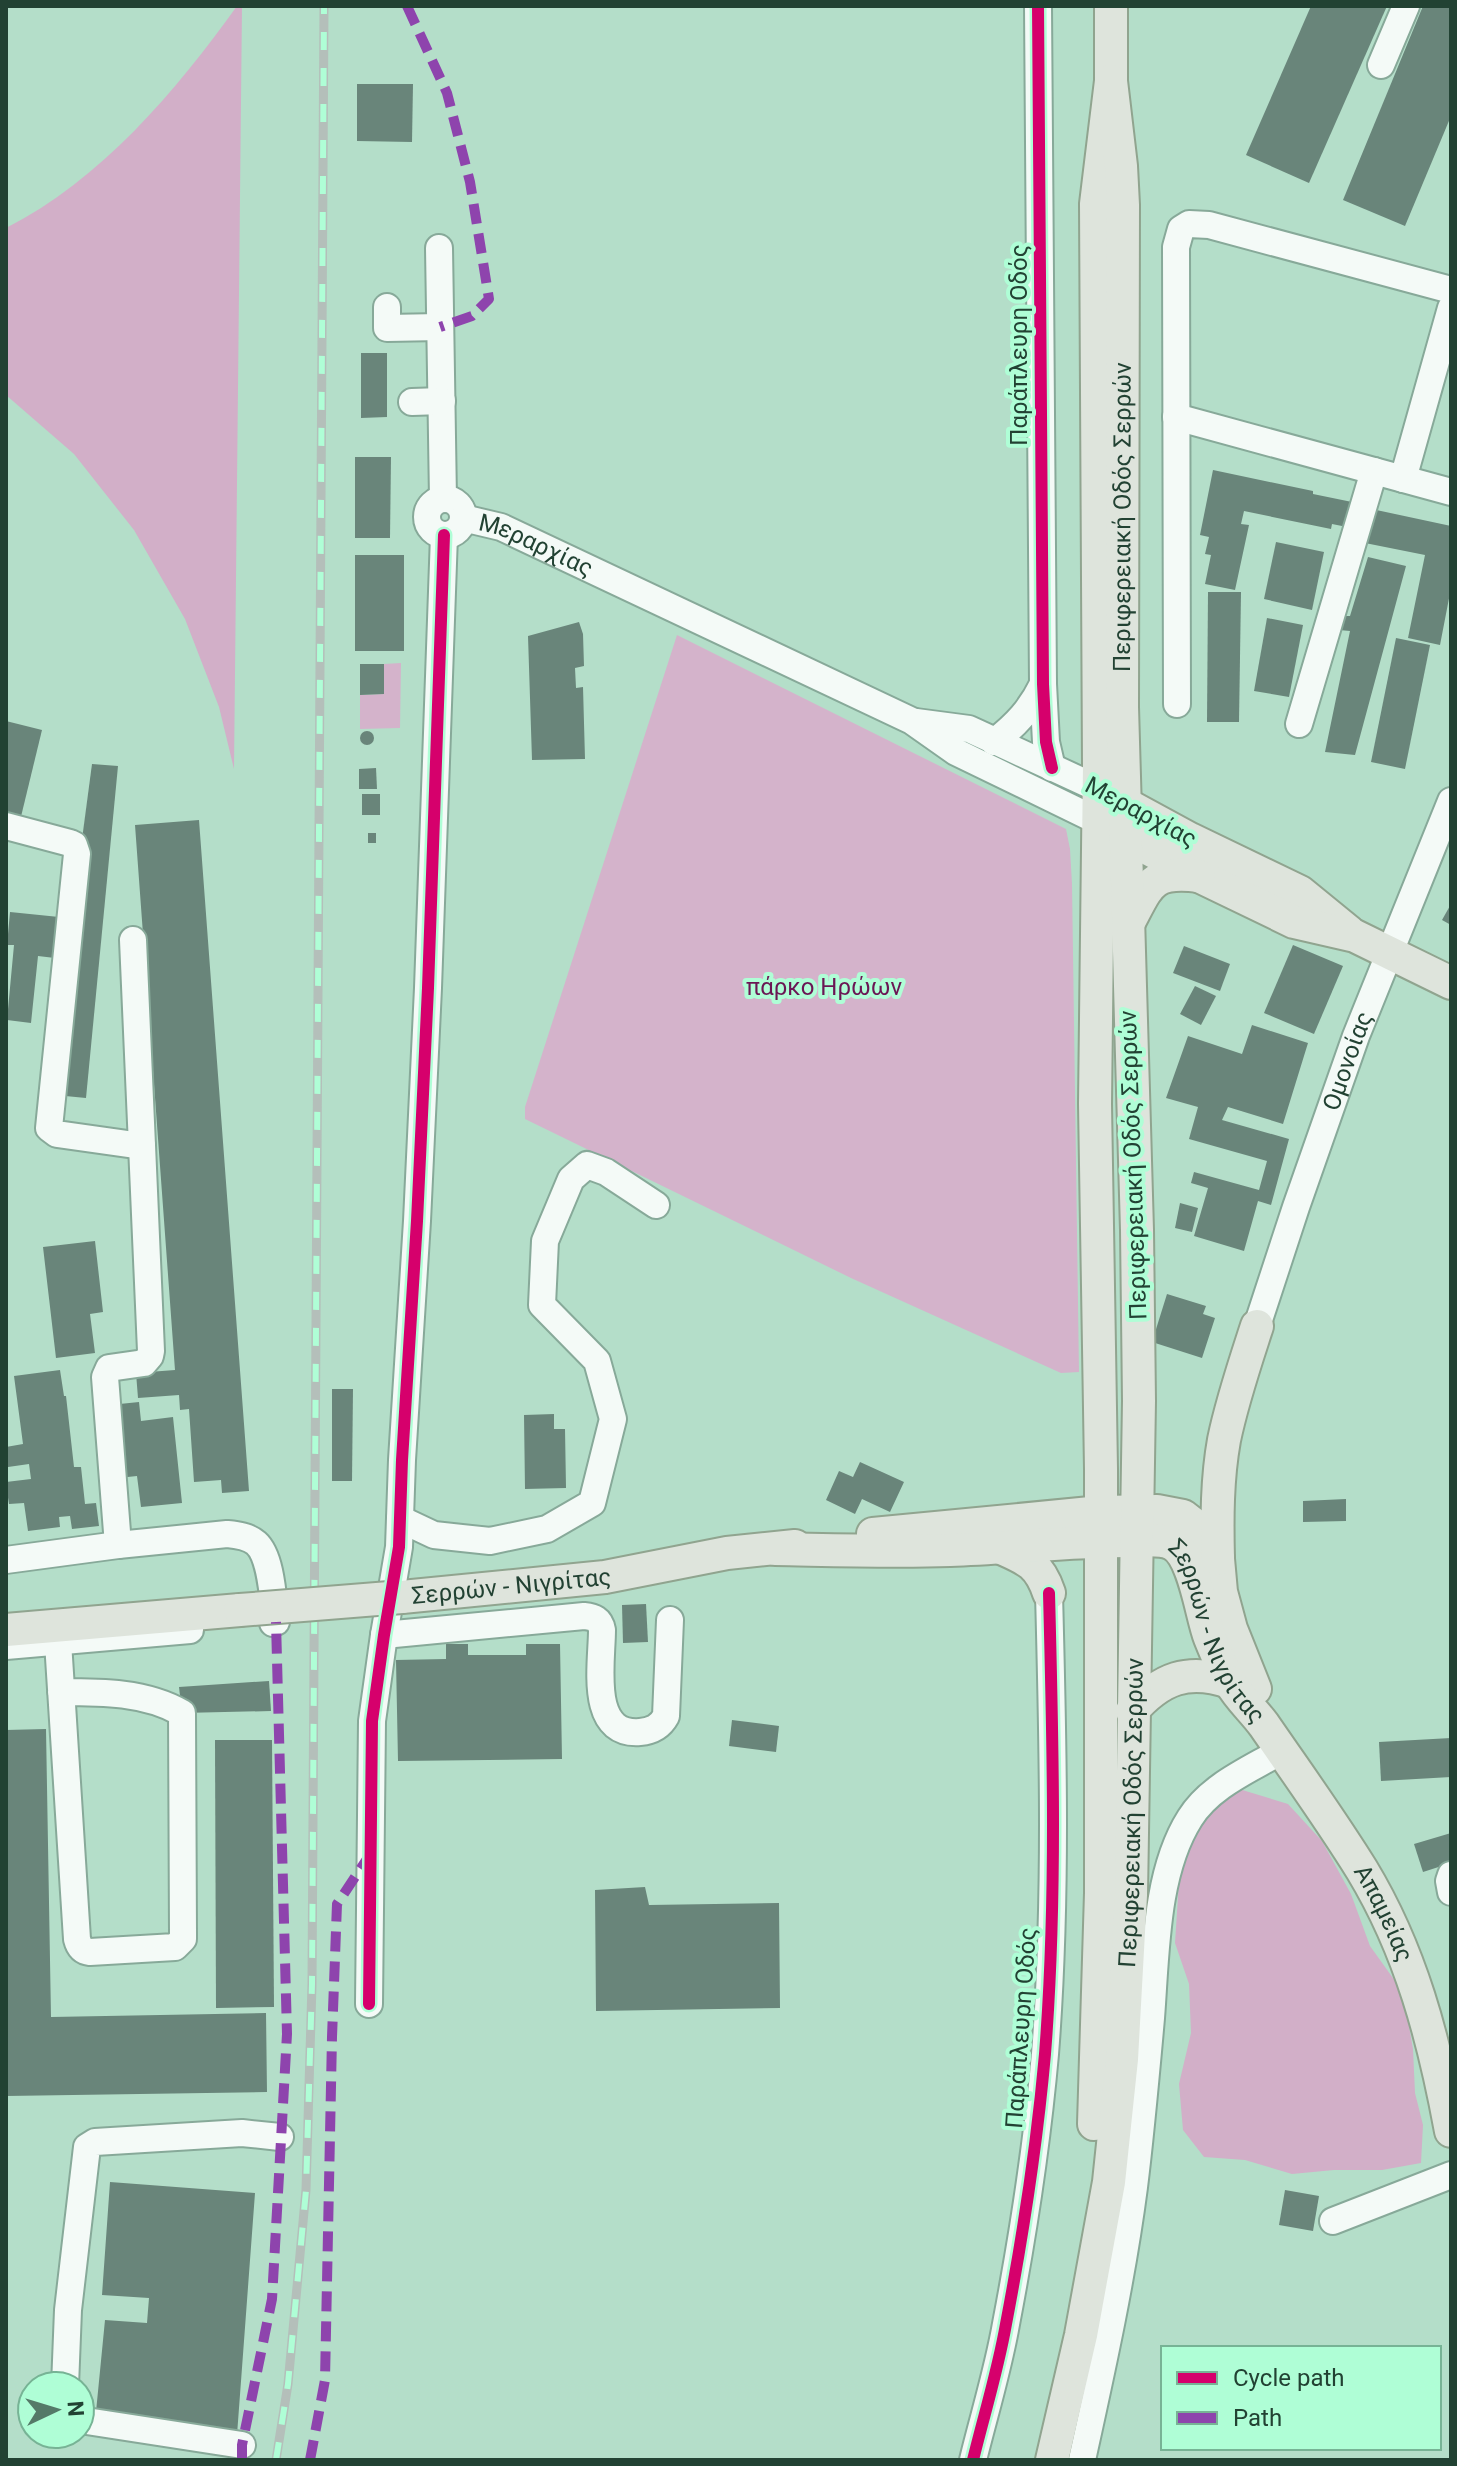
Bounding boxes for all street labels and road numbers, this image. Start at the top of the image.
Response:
street label: Παράπλευρη Οδός [1005,244,1033,446]
street label: Περιφερειακή Οδός Σερρών [1108,362,1137,672]
street label: Μεραρχίας [476,508,597,582]
street label: Μεραρχίας [1080,771,1202,853]
street label: Ομονοίας [1317,1007,1378,1114]
street label: Περιφερειακή Οδός Σερρών [1114,1009,1152,1320]
street label: Σερρών - Νιγρίτας [1163,1533,1271,1729]
street label: Σερρών - Νιγρίτας [410,1562,612,1610]
street label: Περιφερειακή Οδός Σερρών [1113,1657,1149,1968]
street label: Απαμείας [1348,1860,1419,1966]
street label: Παράπλευρη Οδός [1000,1927,1042,2129]

